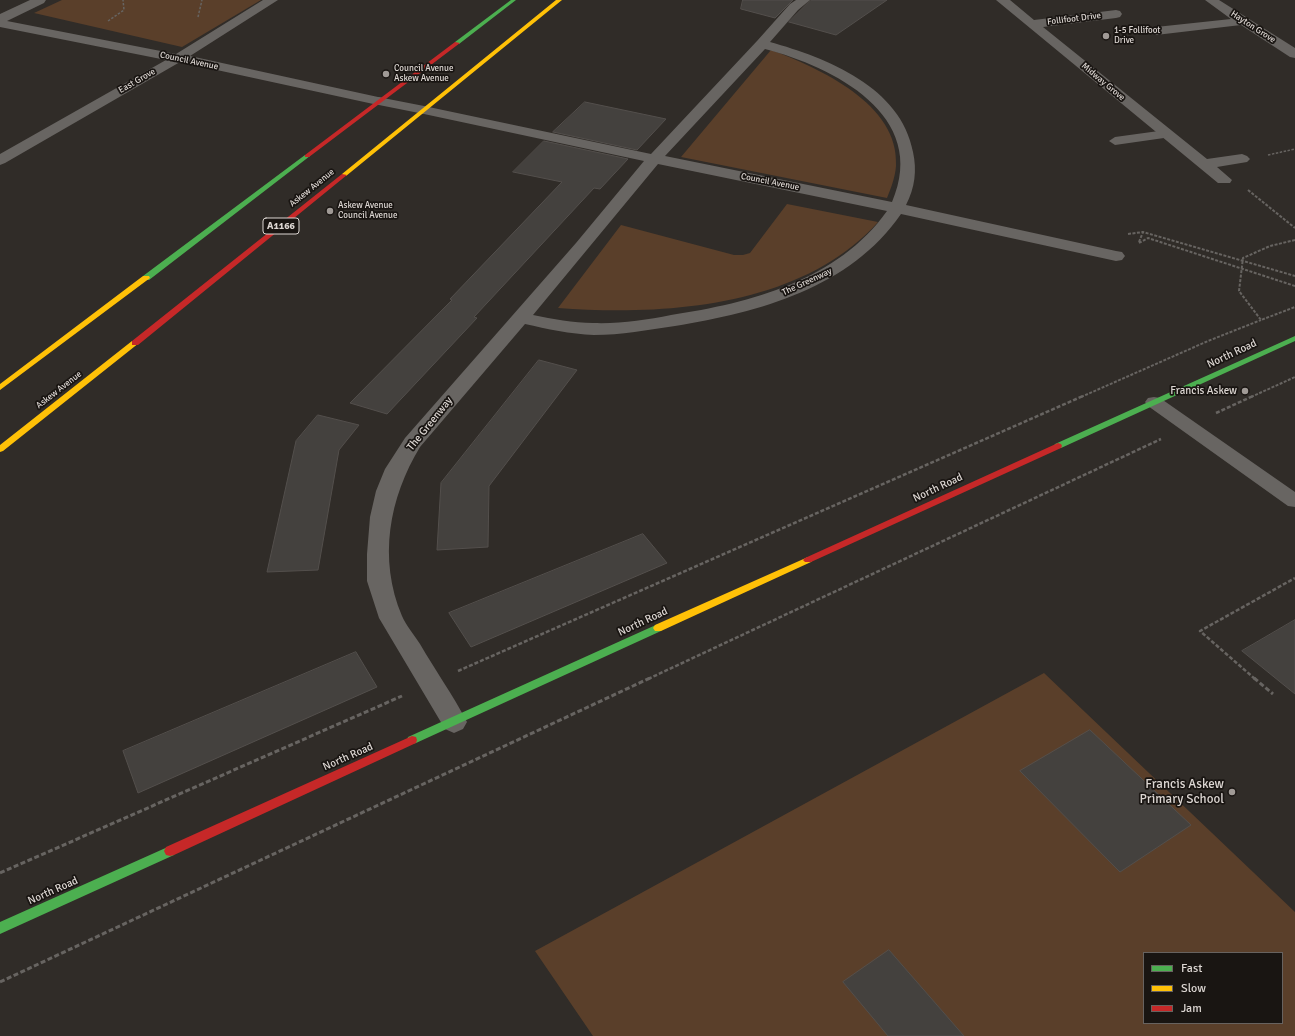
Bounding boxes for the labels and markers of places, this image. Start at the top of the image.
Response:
place label: 1-5 Follifoot Drive [1114,26,1161,47]
marker: 1-5 Follifoot Drive [1101,31,1111,41]
place label: Council Avenue Askew Avenue [394,64,453,85]
marker: Council Avenue Askew Avenue [381,69,391,79]
place label: Askew Avenue Council Avenue [338,201,397,222]
marker: Askew Avenue Council Avenue [325,206,335,216]
place label: Francis Askew [1170,384,1237,398]
marker: Francis Askew [1240,386,1250,396]
place label: Francis Askew Primary School [1140,777,1224,808]
marker: Francis Askew Primary School [1227,787,1237,797]

